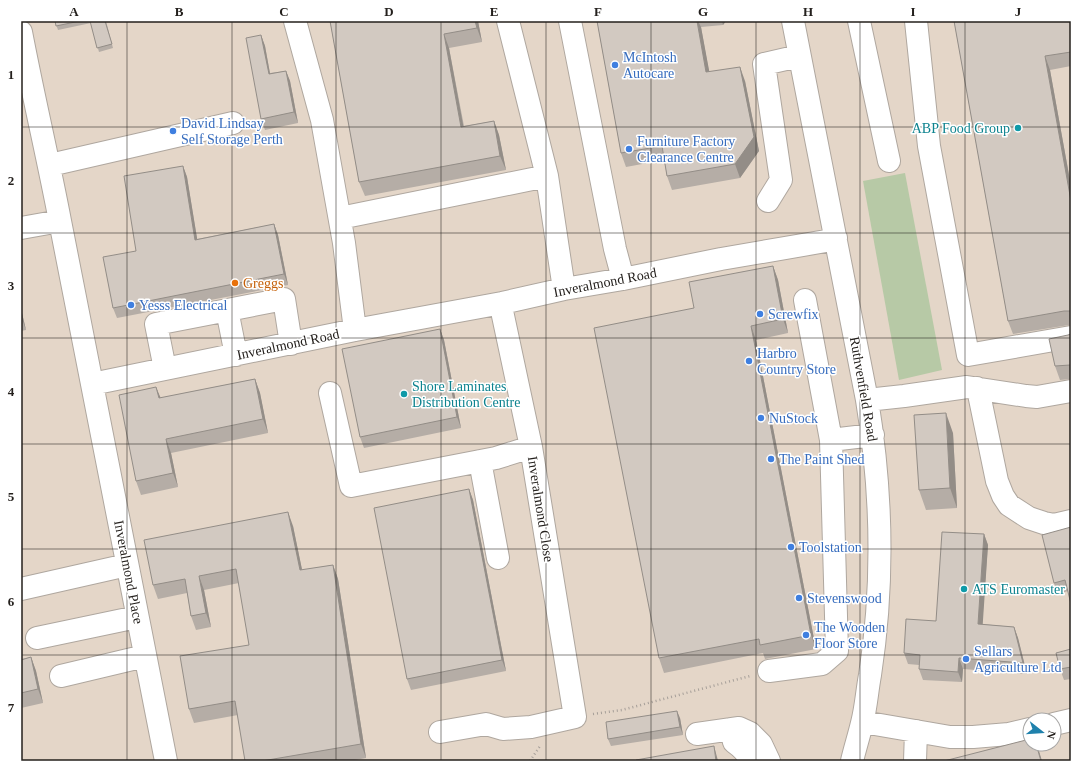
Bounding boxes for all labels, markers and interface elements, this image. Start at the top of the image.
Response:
text: A [69,4,79,19]
text: B [175,4,184,19]
text: C [279,4,289,19]
text: D [384,4,394,19]
text: E [490,4,498,19]
text: F [594,4,602,19]
text: G [698,4,708,19]
text: H [803,4,813,19]
text: I [910,4,916,19]
text: J [1015,4,1022,19]
place label: McIntosh Autocare [623,50,677,81]
marker: McIntosh Autocare [610,60,620,70]
text: 1 [8,67,14,82]
place label: David Lindsay Self Storage Perth [181,116,283,147]
place label: ABP Food Group [912,121,1010,136]
marker: ABP Food Group [1013,123,1023,133]
marker: David Lindsay Self Storage Perth [168,126,178,136]
place label: Furniture Factory Clearance Centre [637,134,735,165]
marker: Furniture Factory Clearance Centre [624,144,634,154]
text: 2 [8,173,14,188]
street label: Inveralmond Road [552,265,658,300]
place label: Greggs [243,276,283,291]
text: 3 [8,278,15,293]
marker: Greggs [230,278,240,288]
place label: Yesss Electrical [139,298,228,313]
marker: Yesss Electrical [126,300,136,310]
place label: Screwfix [768,307,819,322]
marker: Screwfix [755,309,765,319]
street label: Inveralmond Road [235,326,341,363]
street label: Ruthvenfield Road [847,336,880,443]
place label: Harbro Country Store [757,346,836,377]
marker: Harbro Country Store [744,356,754,366]
place label: Shore Laminates Distribution Centre [412,379,521,410]
text: 4 [8,384,15,399]
marker: Shore Laminates Distribution Centre [399,389,409,399]
place label: NuStock [769,411,818,426]
marker: NuStock [756,413,766,423]
place label: The Paint Shed [779,452,865,467]
marker: The Paint Shed [766,454,776,464]
street label: Inveralmond Close [525,455,556,563]
text: 5 [8,489,15,504]
street label: Inveralmond Place [111,519,146,625]
place label: Toolstation [799,540,862,555]
marker: Toolstation [786,542,796,552]
place label: ATS Euromaster [972,582,1065,597]
marker: ATS Euromaster [959,584,969,594]
place label: Stevenswood [807,591,882,606]
marker: Stevenswood [794,593,804,603]
text: 6 [8,594,15,609]
place label: The Wooden Floor Store [814,620,885,651]
marker: The Wooden Floor Store [801,630,811,640]
place label: Sellars Agriculture Ltd [974,644,1061,675]
marker: Sellars Agriculture Ltd [961,654,971,664]
text: 7 [8,700,15,715]
north arrow [1022,712,1062,752]
text: N [1045,729,1058,741]

